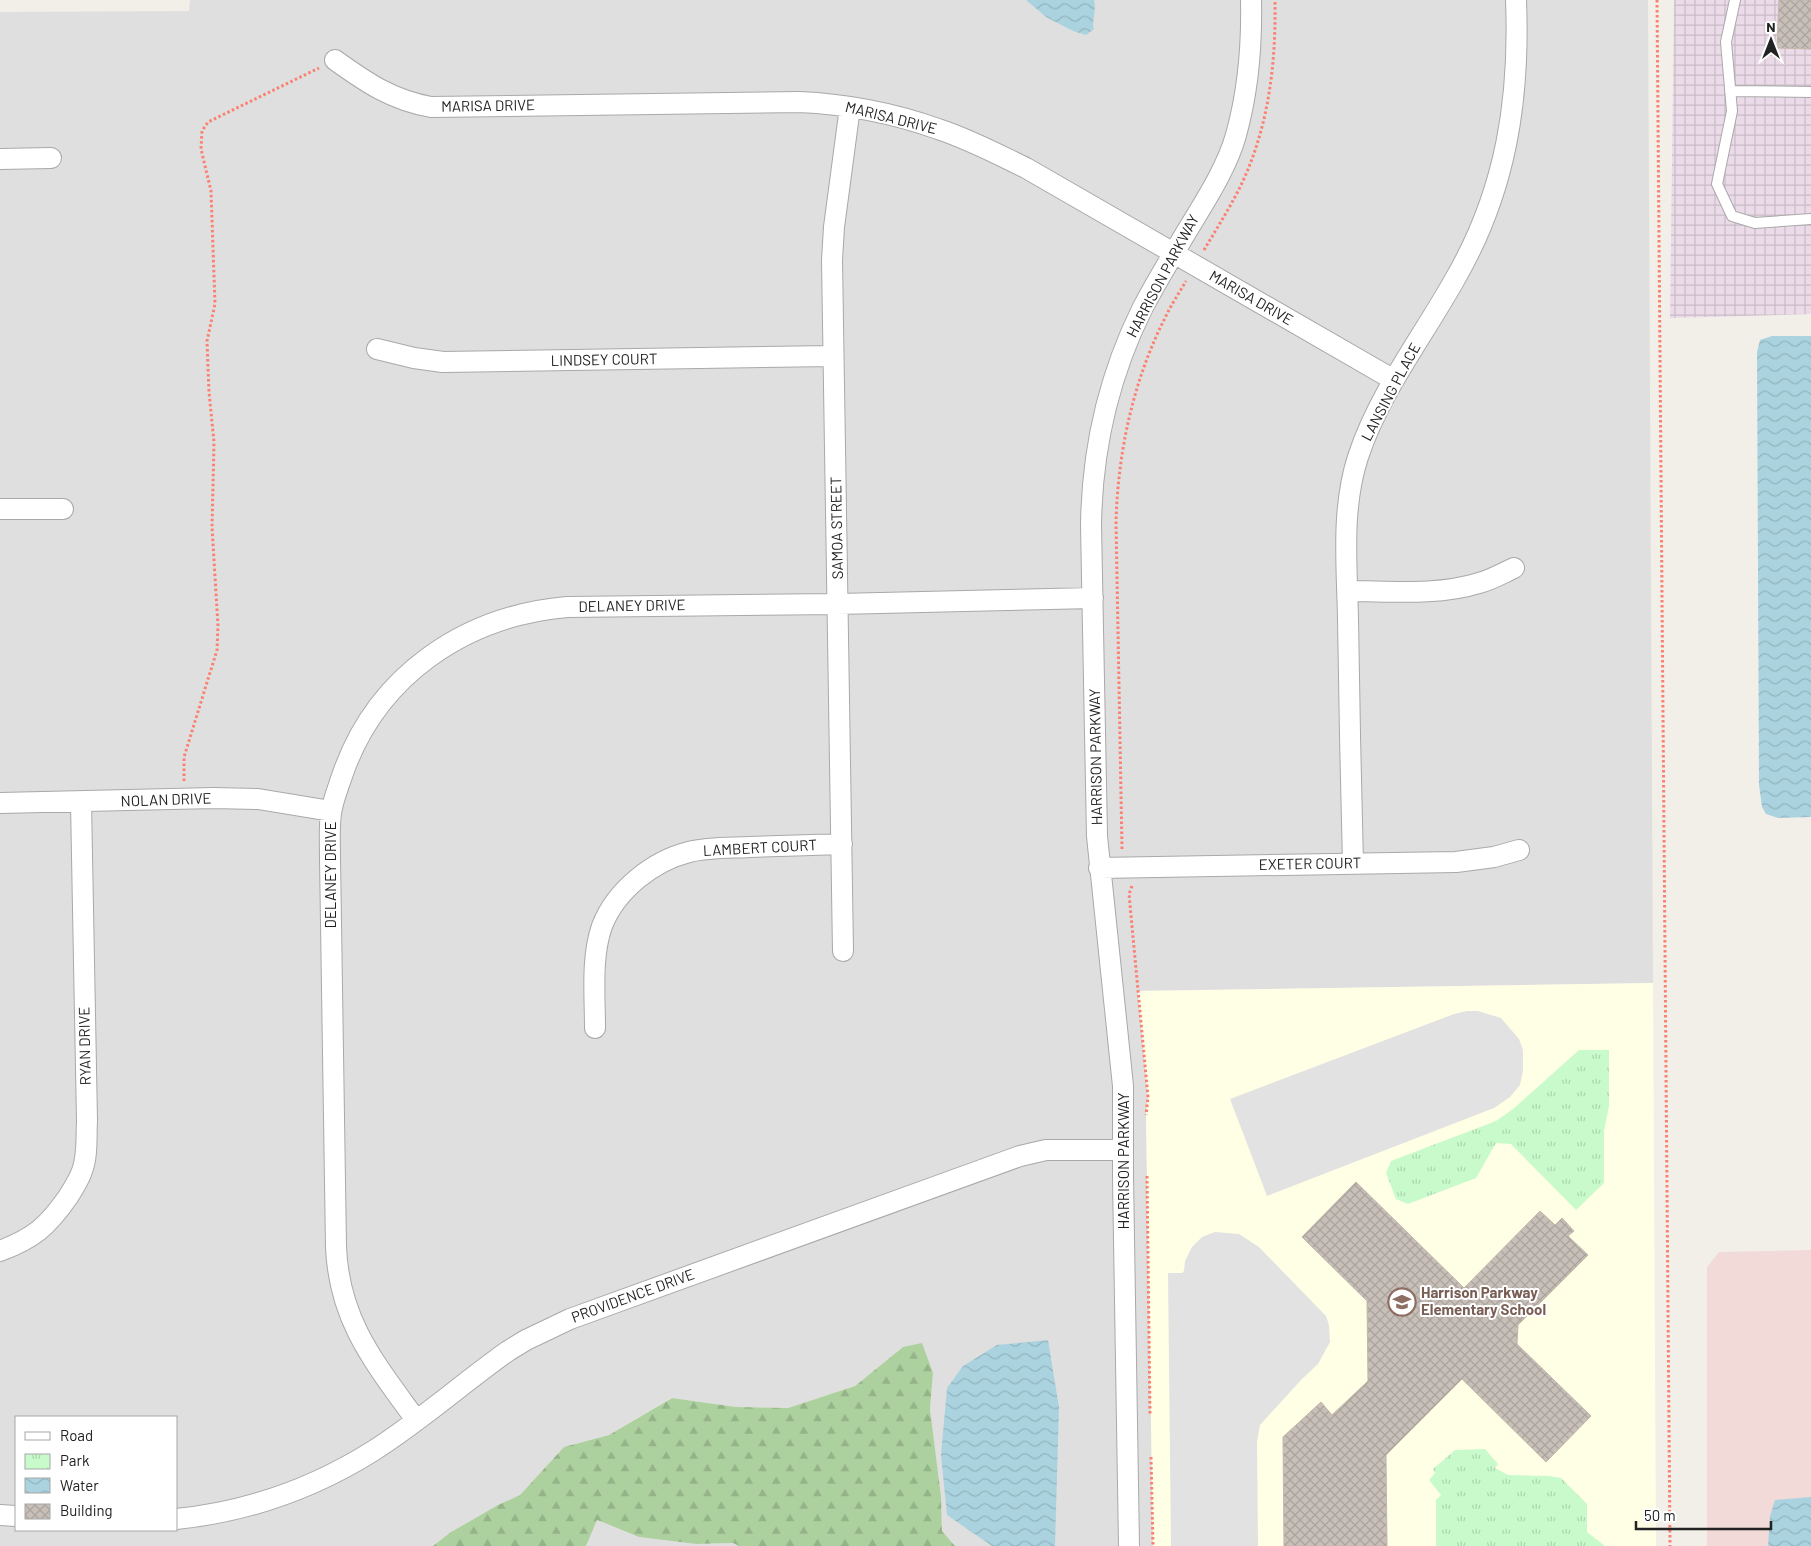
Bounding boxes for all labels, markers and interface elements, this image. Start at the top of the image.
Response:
north arrow [1746,15,1796,65]
text: N [1766,18,1776,35]
street label: MARISA DRIVE [441,95,535,115]
street label: MARISA DRIVE [844,97,939,137]
street label: HARRISON PARKWAY [1122,211,1202,340]
street label: MARISA DRIVE [1206,266,1297,328]
street label: LANSING PLACE [1357,339,1424,444]
street label: LINDSEY COURT [550,349,658,369]
street label: SAMOA STREET [826,476,846,580]
street label: DELANEY DRIVE [578,595,686,615]
street label: HARRISON PARKWAY [1085,688,1105,826]
street label: NOLAN DRIVE [120,788,212,810]
street label: DELANEY DRIVE [321,821,339,929]
street label: LAMBERT COURT [703,835,817,859]
street label: EXETER COURT [1259,853,1361,873]
street label: RYAN DRIVE [74,1007,94,1085]
street label: HARRISON PARKWAY [1114,1093,1132,1229]
street label: PROVIDENCE DRIVE [569,1264,697,1326]
place label: Harrison Parkway Elementary School [1421,1283,1546,1318]
school or university icon: Harrison Parkway Elementary School [1387,1287,1417,1317]
legend [15,1416,178,1531]
text: Road [60,1426,93,1444]
text: Park [60,1451,90,1469]
text: Water [60,1476,99,1494]
scale bar [1636,1498,1771,1530]
text: Building [60,1501,113,1519]
text: 50 m [1644,1506,1676,1524]

